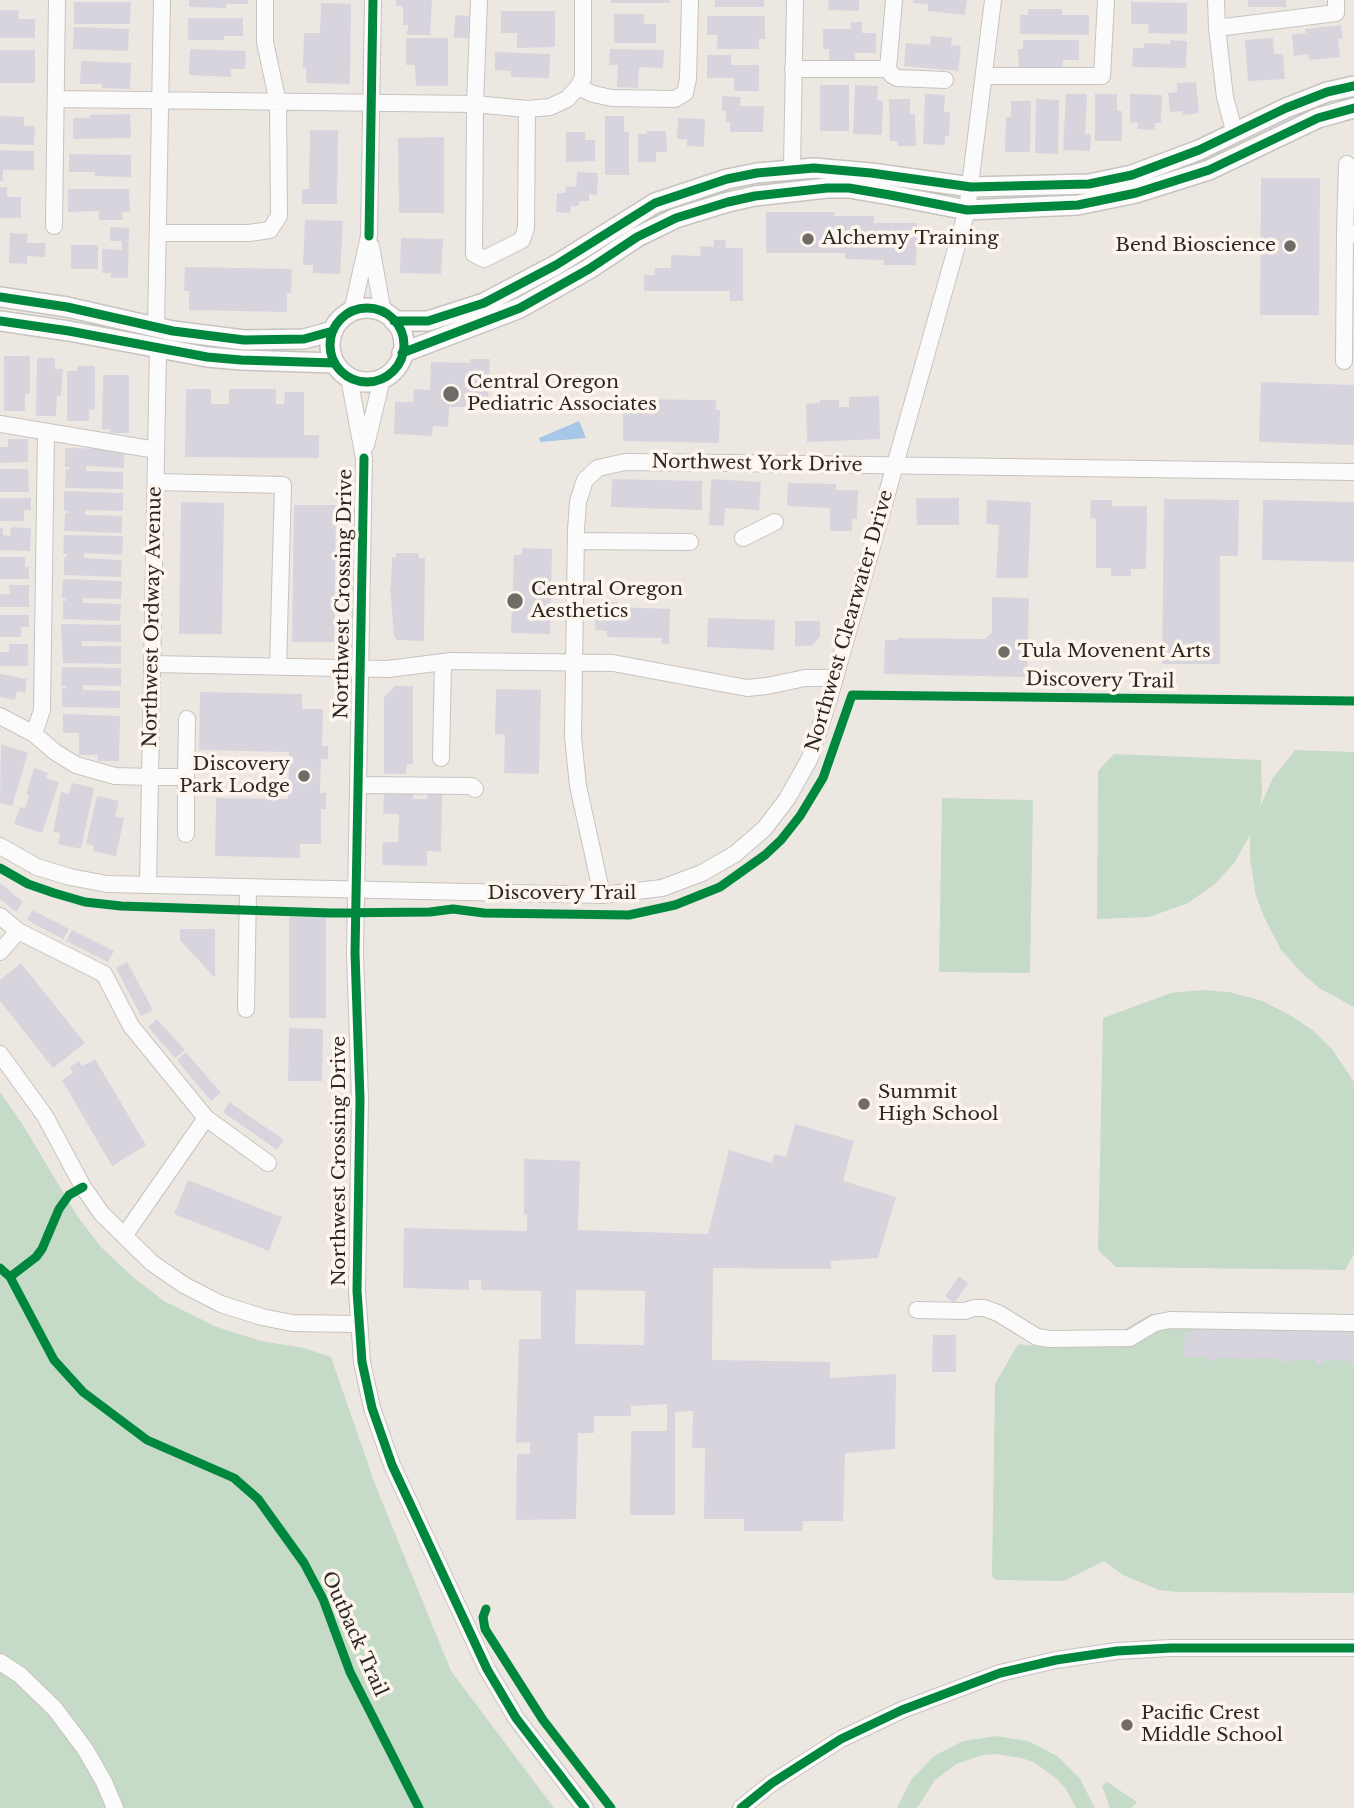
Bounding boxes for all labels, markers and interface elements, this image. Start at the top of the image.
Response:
place label: Alchemy Training [822,228,999,250]
marker: Alchemy Training [800,231,816,247]
place label: Bend Bioscience [1115,235,1276,257]
marker: Bend Bioscience [1282,238,1298,254]
place label: Central Oregon Pediatric Associates [467,372,657,416]
marker: Central Oregon Pediatric Associates [441,384,461,404]
street label: Northwest York Drive [651,451,863,477]
street label: Northwest Crossing Drive [330,469,358,719]
street label: Northwest Ordway Avenue [139,486,167,748]
street label: Northwest Clearwater Drive [802,487,898,755]
place label: Central Oregon Aesthetics [531,579,683,623]
marker: Central Oregon Aesthetics [505,591,525,611]
place label: Tula Movenent Arts [1018,641,1211,663]
marker: Tula Movenent Arts [996,644,1012,660]
street label: Discovery Trail [1025,668,1175,694]
place label: Discovery Park Lodge [179,754,290,798]
marker: Discovery Park Lodge [296,768,312,784]
street label: Discovery Trail [488,883,636,905]
street label: Northwest Crossing Drive [329,1036,351,1286]
place label: Summit High School [878,1082,998,1126]
marker: Summit High School [856,1096,872,1112]
street label: Outback Trail [316,1568,392,1700]
place label: Pacific Crest Middle School [1141,1703,1283,1747]
marker: Pacific Crest Middle School [1119,1717,1135,1733]

